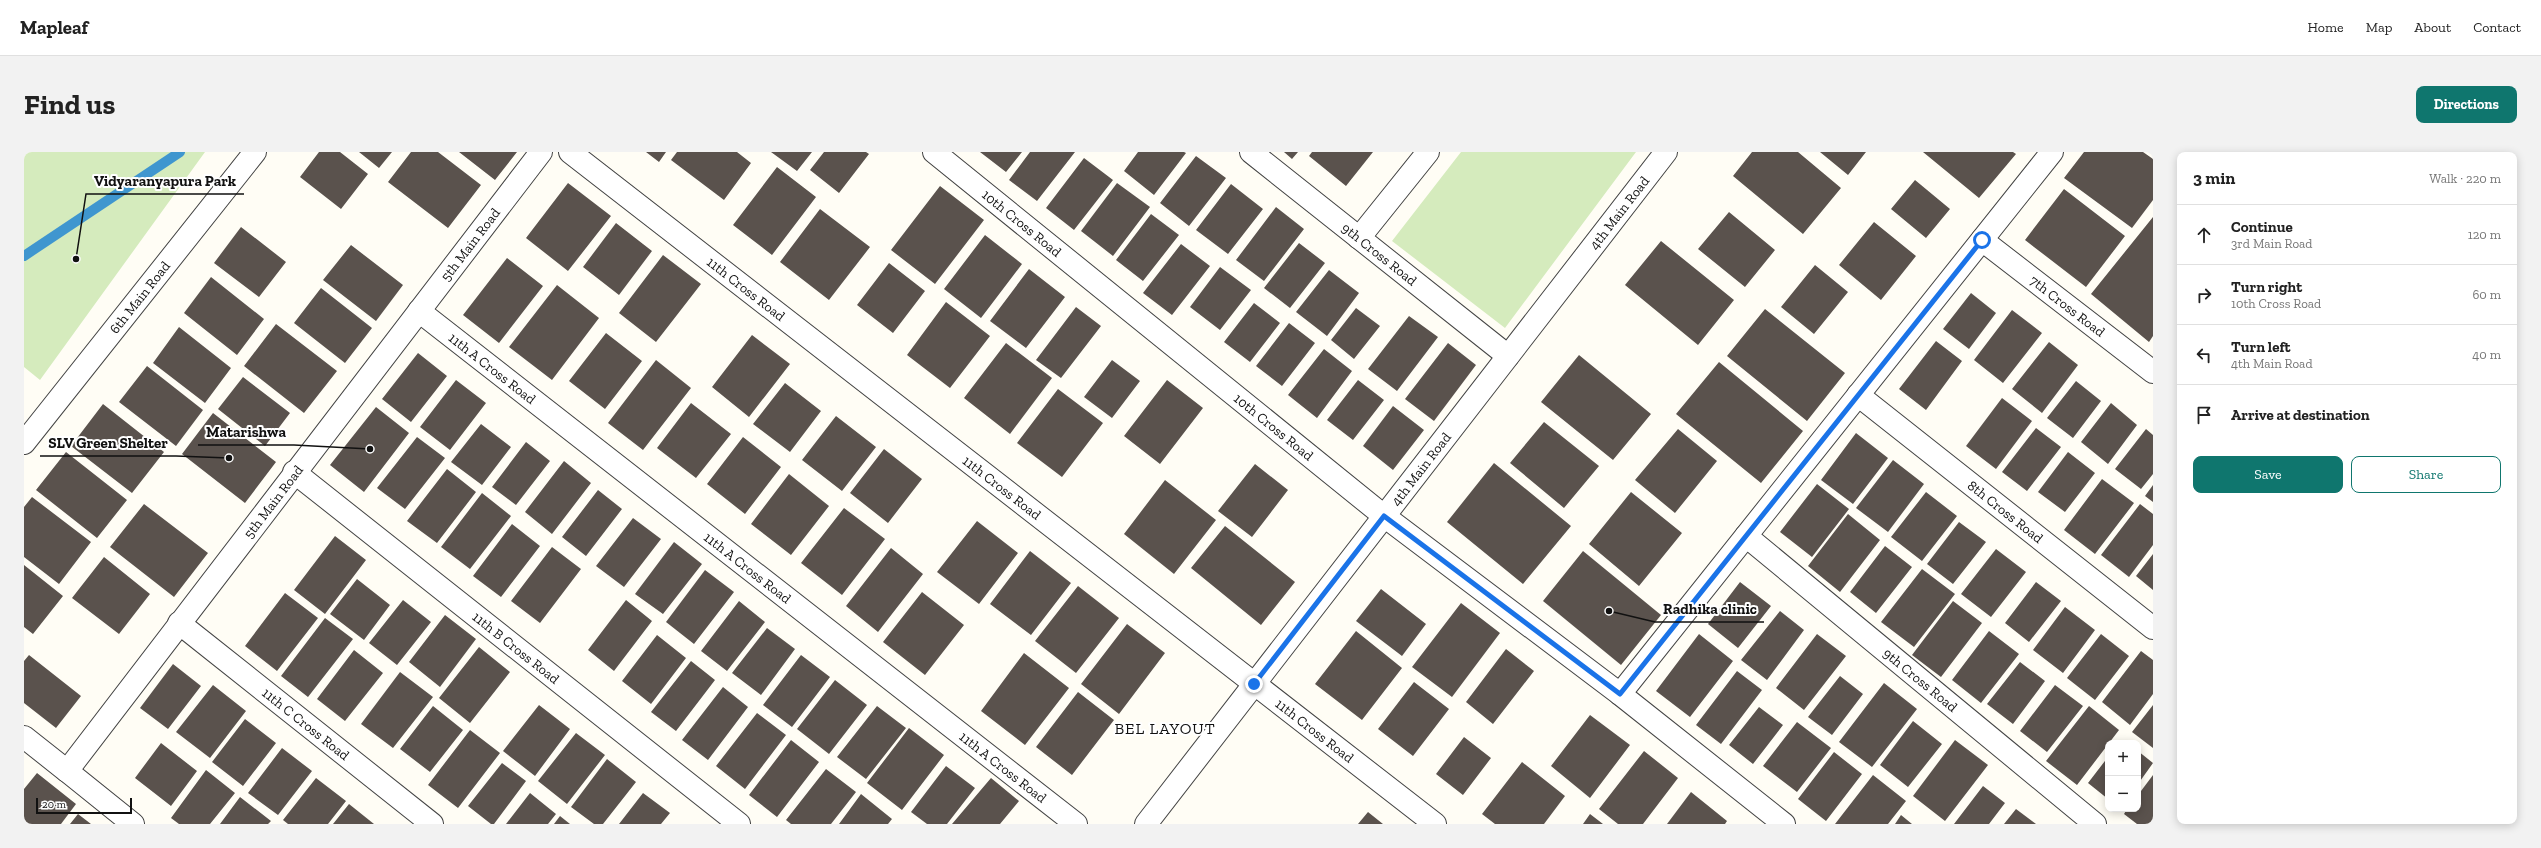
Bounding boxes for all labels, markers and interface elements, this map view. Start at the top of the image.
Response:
text: Mapleaf [20,16,88,39]
text: Home [2308,19,2344,36]
text: Map [2366,19,2392,36]
text: About [2414,19,2451,36]
text: Contact [2473,19,2521,36]
button: Directions [2416,86,2517,123]
text: Find us [24,88,115,121]
callout: Vidyaranyapura Park [86,167,244,194]
text: 3 min [2193,168,2235,188]
text: Walk · 220 m [2429,171,2501,186]
text: Vidyaranyapura Park [94,172,237,190]
street label: 4th Main Road [1585,172,1653,253]
street label: 10th Cross Road [979,186,1065,260]
street label: 5th Main Road [437,204,504,284]
text: Continue [2231,218,2293,236]
street label: 9th Cross Road [1338,219,1421,289]
icon: ahead [2193,224,2215,246]
text: 120 m [2468,227,2501,242]
route start [1973,231,1991,249]
text: 3rd Main Road [2231,236,2313,251]
street label: 11th Cross Road [704,253,789,325]
street label: 6th Main Road [106,257,174,337]
street label: 7th Cross Road [2027,272,2109,341]
text: Turn right [2231,278,2302,296]
icon: right [2193,284,2215,306]
text: 60 m [2472,287,2501,302]
text: 10th Cross Road [2231,296,2321,311]
street label: 11th A Cross Road [445,329,540,408]
text: Turn left [2231,338,2291,356]
icon: left [2193,344,2215,366]
text: 40 m [2472,347,2501,362]
text: 4th Main Road [2231,356,2313,371]
street label: 10th Cross Road [1231,390,1317,464]
icon: arrive [2193,404,2215,426]
text: Arrive at destination [2231,406,2370,424]
callout: Matarishwa [198,418,294,445]
text: Matarishwa [206,423,286,441]
callout: SLV Green Shelter [40,429,176,456]
street label: 4th Main Road [1387,429,1455,509]
text: SLV Green Shelter [48,434,168,452]
street label: 11th Cross Road [959,452,1045,524]
button: Save [2193,456,2343,493]
button: Share [2351,456,2501,493]
street label: 5th Main Road [240,462,307,542]
street label: 8th Cross Road [1964,477,2047,547]
street label: 11th A Cross Road [701,528,795,607]
callout: Radhika clinic [1655,595,1764,622]
text: Radhika clinic [1663,600,1757,618]
street label: 11th B Cross Road [469,608,563,687]
street label: 9th Cross Road [1880,644,1961,716]
route end [1245,675,1263,693]
street label: 11th C Cross Road [259,684,353,764]
street label: 11th Cross Road [1272,695,1357,766]
district label: BEL LAYOUT [1114,719,1216,738]
street label: 11th A Cross Road [956,728,1050,807]
map controls [2105,740,2141,812]
button: + [2105,740,2141,776]
button: − [2105,776,2141,812]
scale bar [36,796,132,815]
text: 20 m [42,798,66,811]

